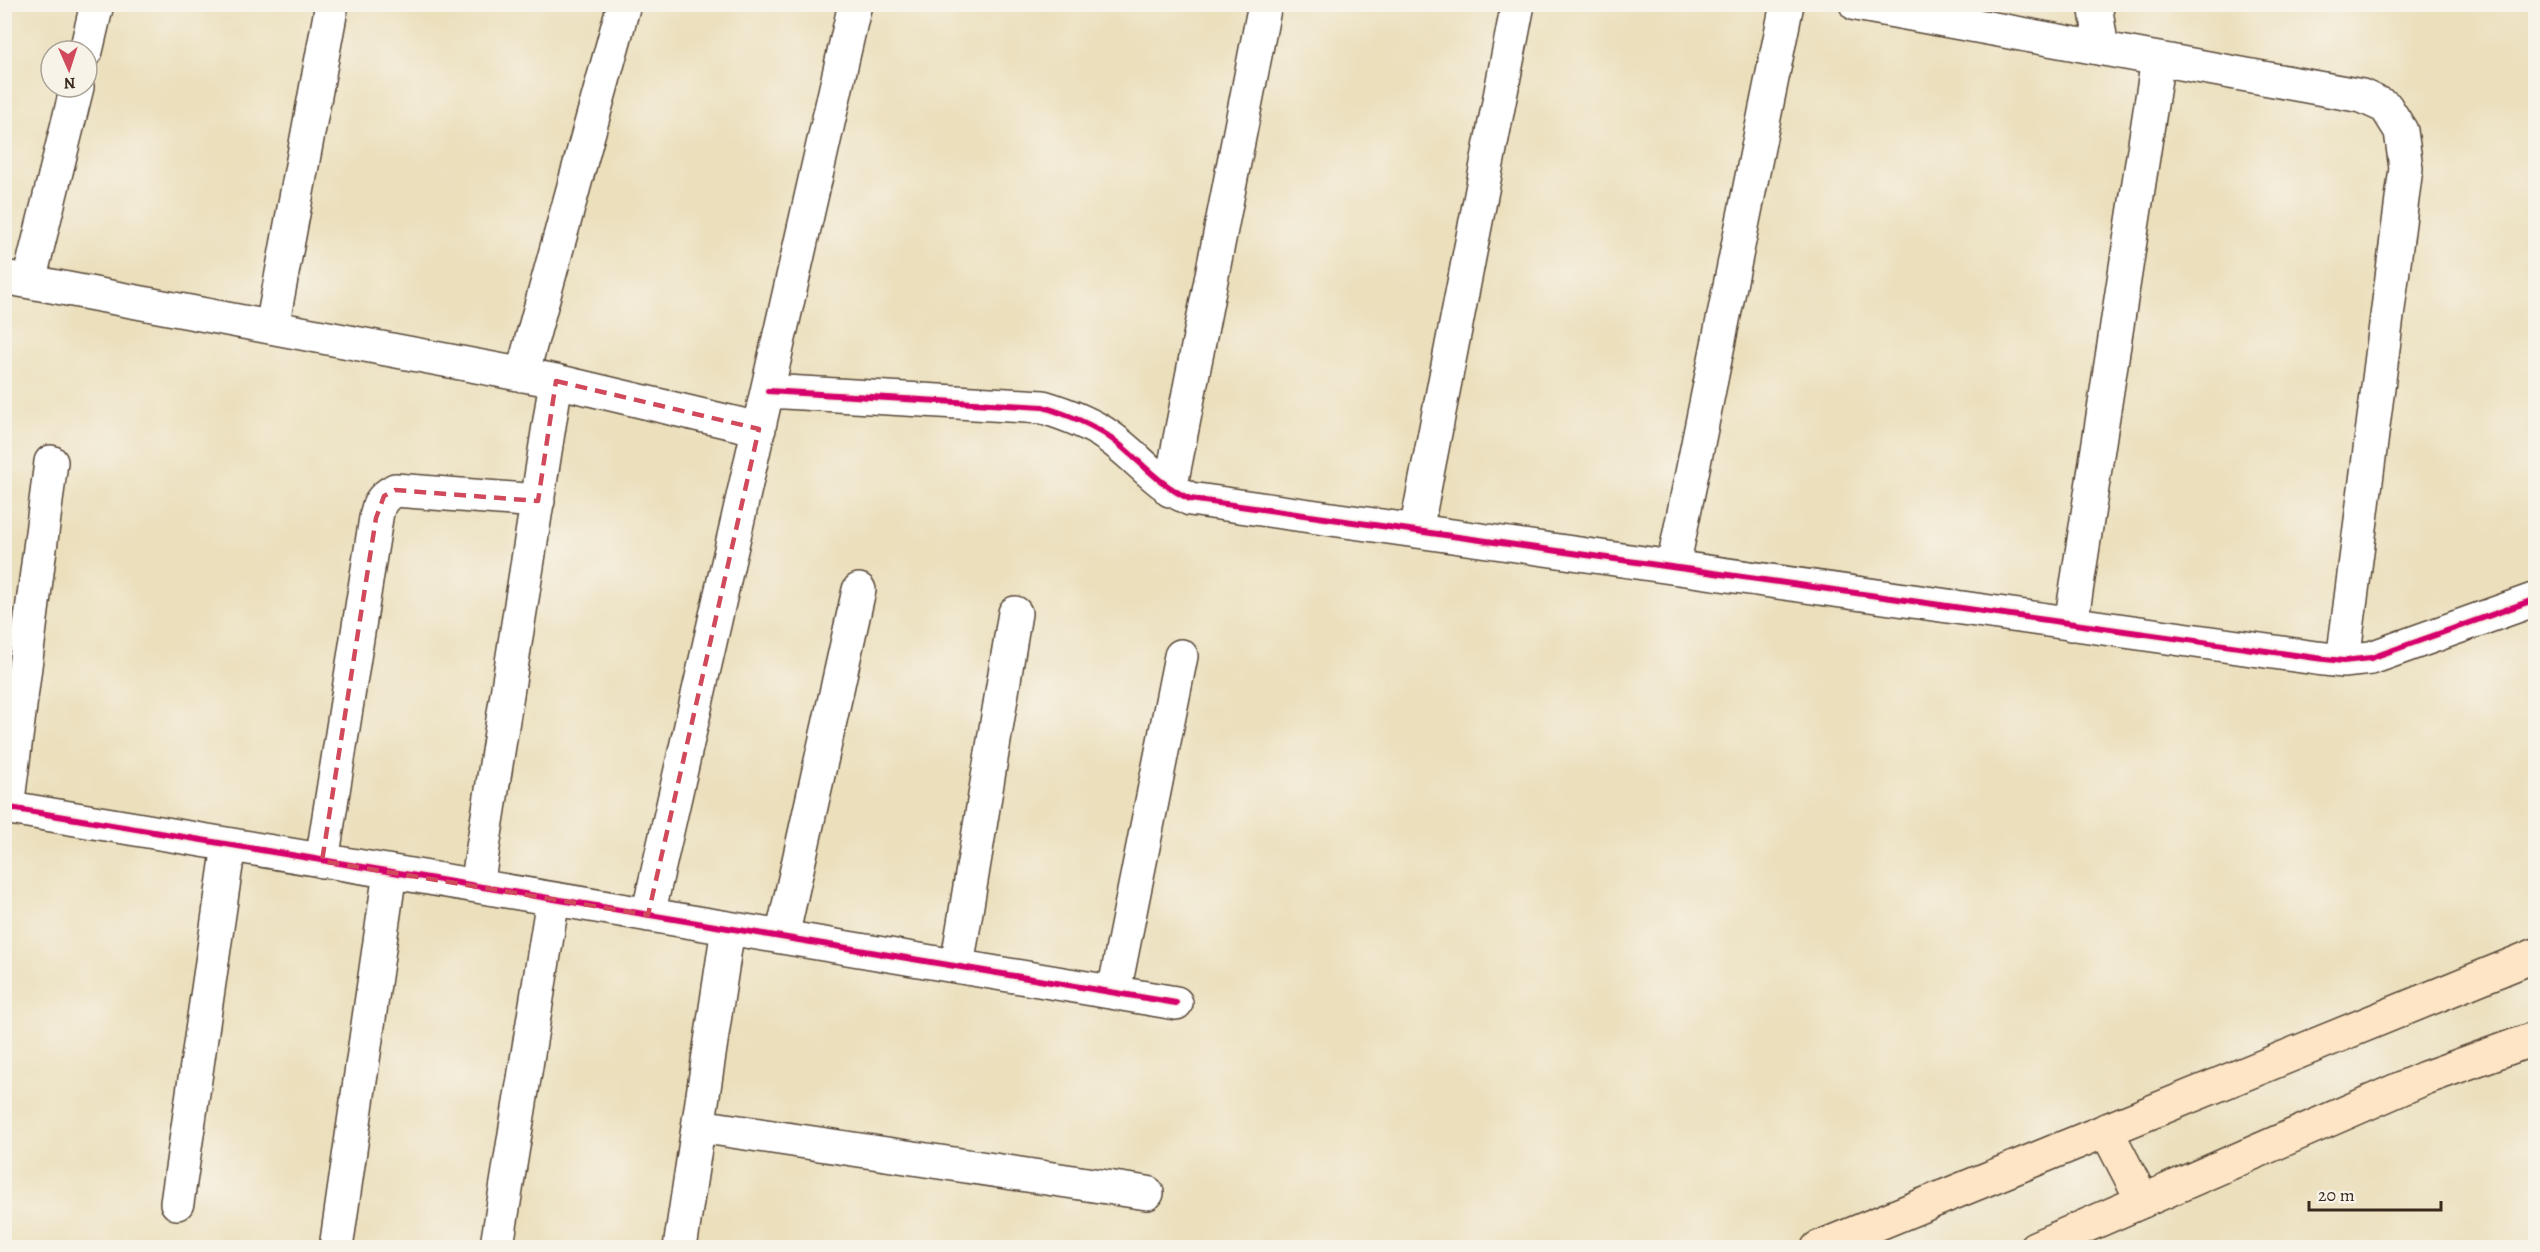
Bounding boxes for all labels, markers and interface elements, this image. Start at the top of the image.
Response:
north arrow [39,39,99,99]
text: N [63,72,76,94]
scale bar [2309,1174,2441,1212]
text: 20 m [2318,1183,2355,1207]

